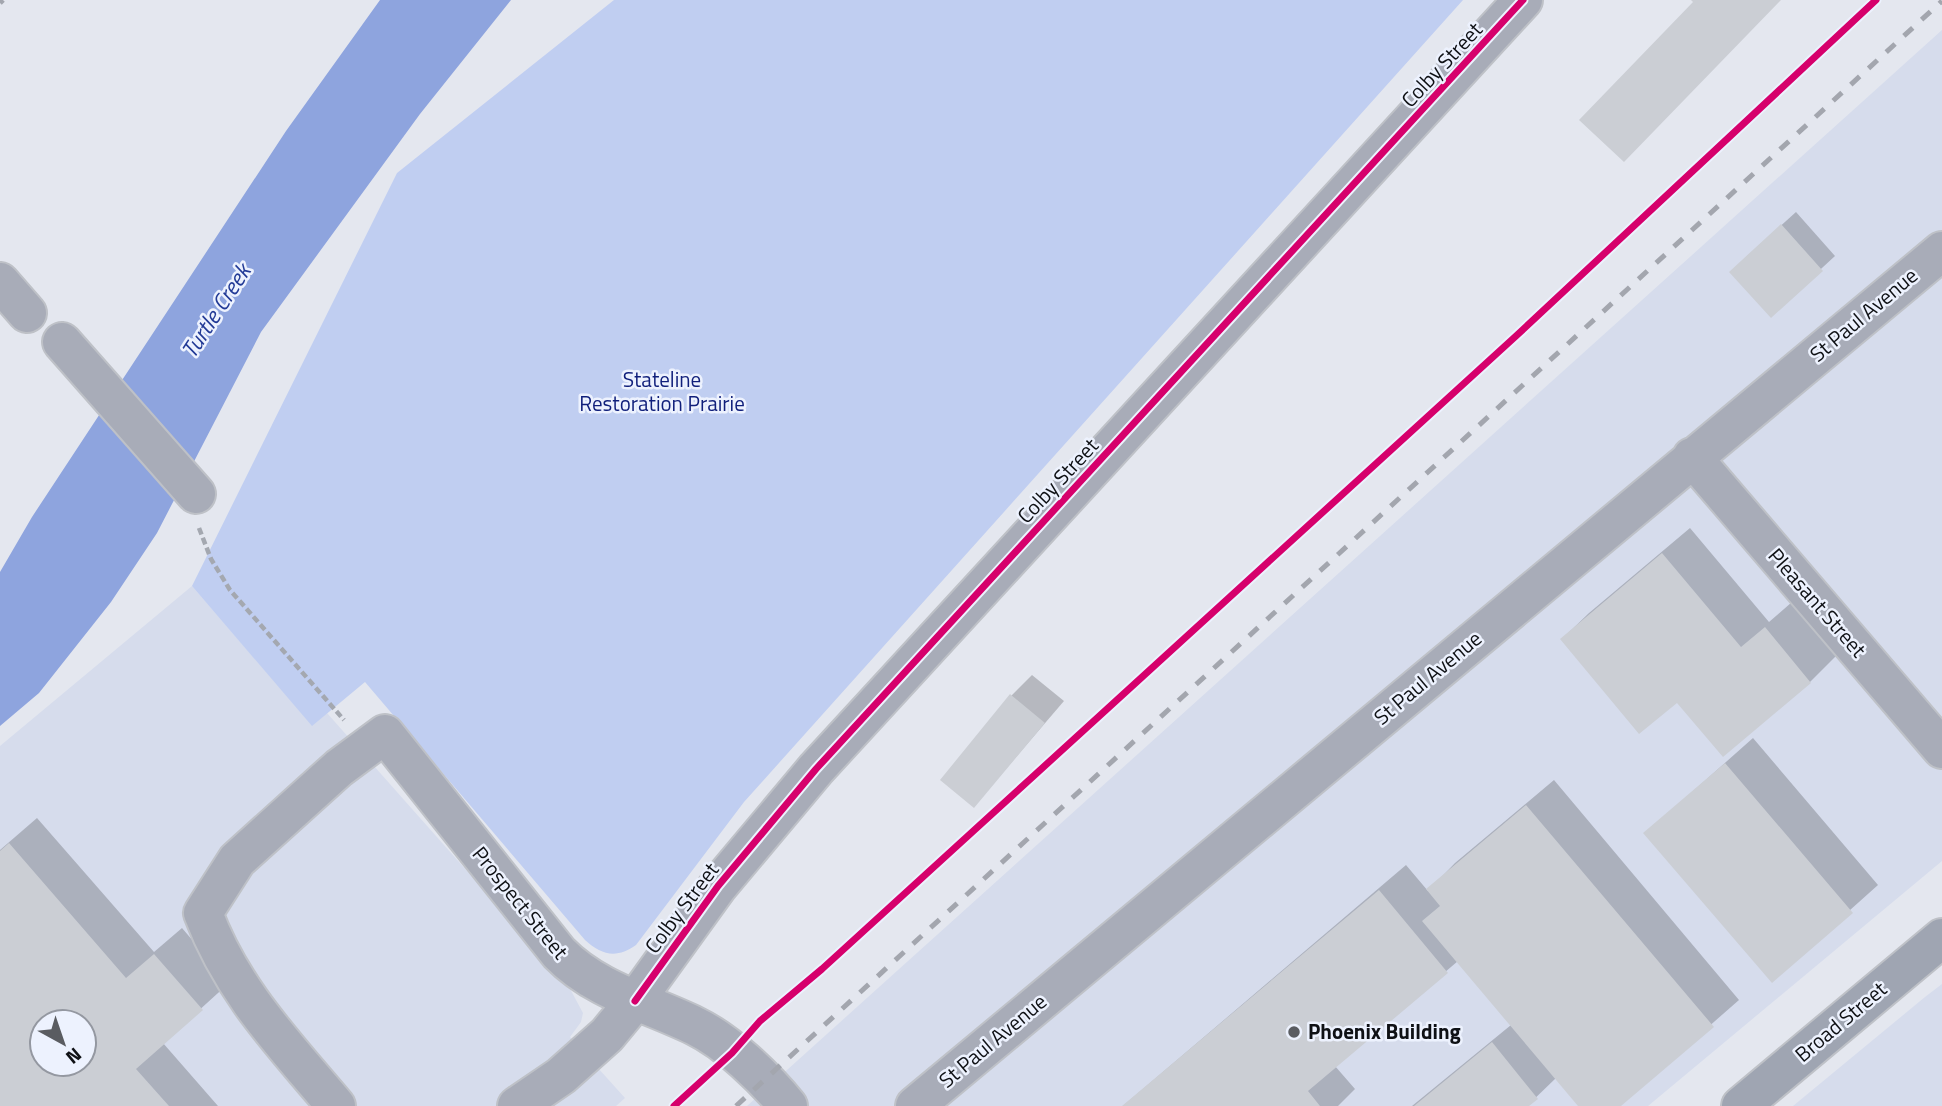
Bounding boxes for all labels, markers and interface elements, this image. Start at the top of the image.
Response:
street label: Colby Street [1393,14,1490,114]
water label: Turtle Creek [172,254,261,365]
street label: St Paul Avenue [1802,259,1924,369]
park label: Stateline Restoration Prairie [579,363,745,419]
street label: Colby Street [1009,430,1106,530]
street label: Pleasant Street [1761,541,1875,665]
street label: St Paul Avenue [1366,622,1488,732]
street label: Prospect Street [465,839,577,966]
street label: Colby Street [636,855,727,960]
street label: Broad Street [1787,973,1894,1069]
street label: St Paul Avenue [931,985,1053,1095]
north arrow [28,1008,98,1078]
place label: Phoenix Building [1308,1015,1461,1047]
marker: Phoenix Building [1286,1024,1302,1040]
text: N [60,1041,89,1072]

